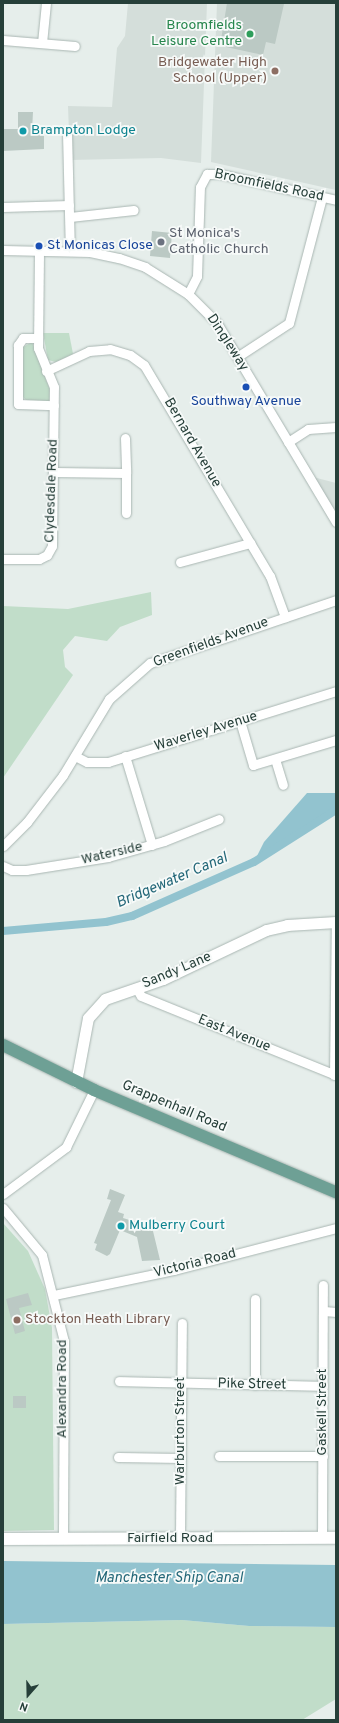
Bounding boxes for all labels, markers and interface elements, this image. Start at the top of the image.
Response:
place label: Broomfields Leisure Centre [151,18,242,50]
marker: Broomfields Leisure Centre [245,29,255,39]
place label: Bridgewater High School (Upper) [158,55,267,88]
marker: Bridgewater High School (Upper) [270,66,280,76]
place label: Brampton Lodge [31,123,136,139]
marker: Brampton Lodge [18,126,28,136]
street label: Broomfields Road [213,166,325,206]
place label: St Monica's Catholic Church [169,226,269,258]
marker: St Monica's Catholic Church [156,237,166,247]
place label: St Monicas Close [47,238,153,254]
marker: St Monicas Close [34,241,44,251]
street label: Dingleway [202,311,252,375]
marker: Southway Avenue [241,382,251,392]
place label: Southway Avenue [190,394,302,410]
street label: Bernard Avenue [159,395,225,491]
street label: Clydesdale Road [42,439,62,543]
street label: Greenfields Avenue [151,614,271,672]
street label: Waverley Avenue [152,708,260,756]
street label: Waterside [80,839,144,869]
water label: Bridgewater Canal [114,849,230,913]
street label: Sandy Lane [140,949,214,993]
street label: East Avenue [195,1012,273,1056]
street label: Grappenhall Road [119,1077,229,1137]
place label: Mulberry Court [129,1218,225,1234]
marker: Mulberry Court [116,1221,126,1231]
street label: Victoria Road [152,1246,238,1282]
place label: Stockton Heath Library [25,1312,170,1328]
marker: Stockton Heath Library [12,1315,22,1325]
street label: Alexandra Road [55,1340,71,1438]
street label: Gaskell Street [315,1368,331,1456]
street label: Pike Street [217,1376,287,1394]
street label: Warburton Street [173,1377,189,1485]
street label: Fairfield Road [127,1531,213,1547]
water label: Manchester Ship Canal [95,1570,243,1588]
north arrow [8,1675,48,1715]
text: N [18,1698,30,1714]

